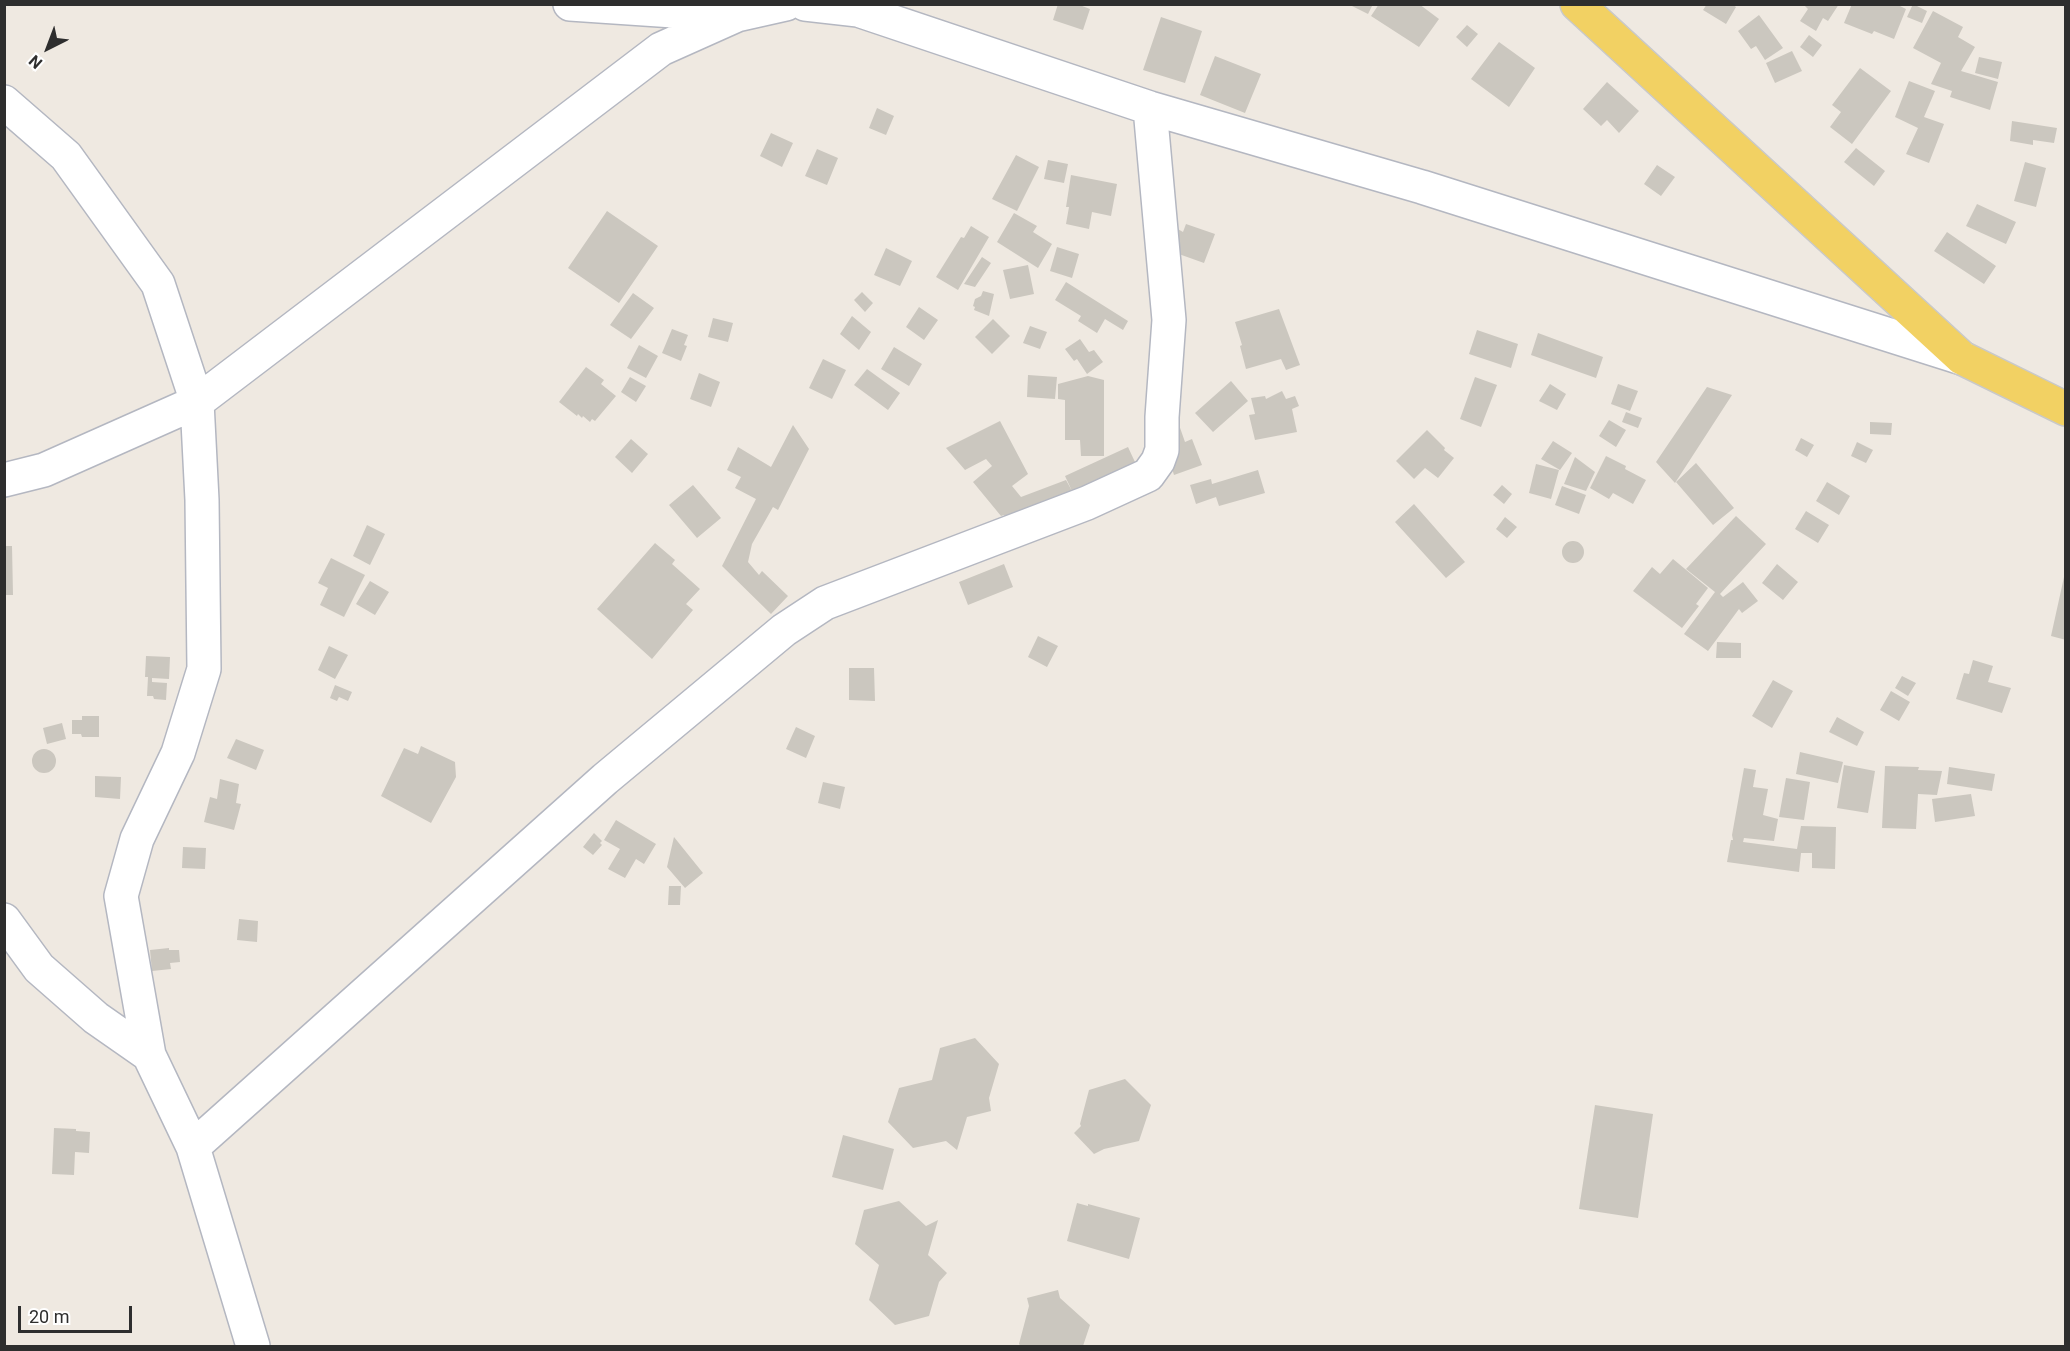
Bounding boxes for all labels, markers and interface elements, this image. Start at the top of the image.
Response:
north arrow [18,18,78,78]
text: N [25,51,46,73]
scale bar [21,1294,135,1332]
text: 20 m [29,1306,69,1327]

